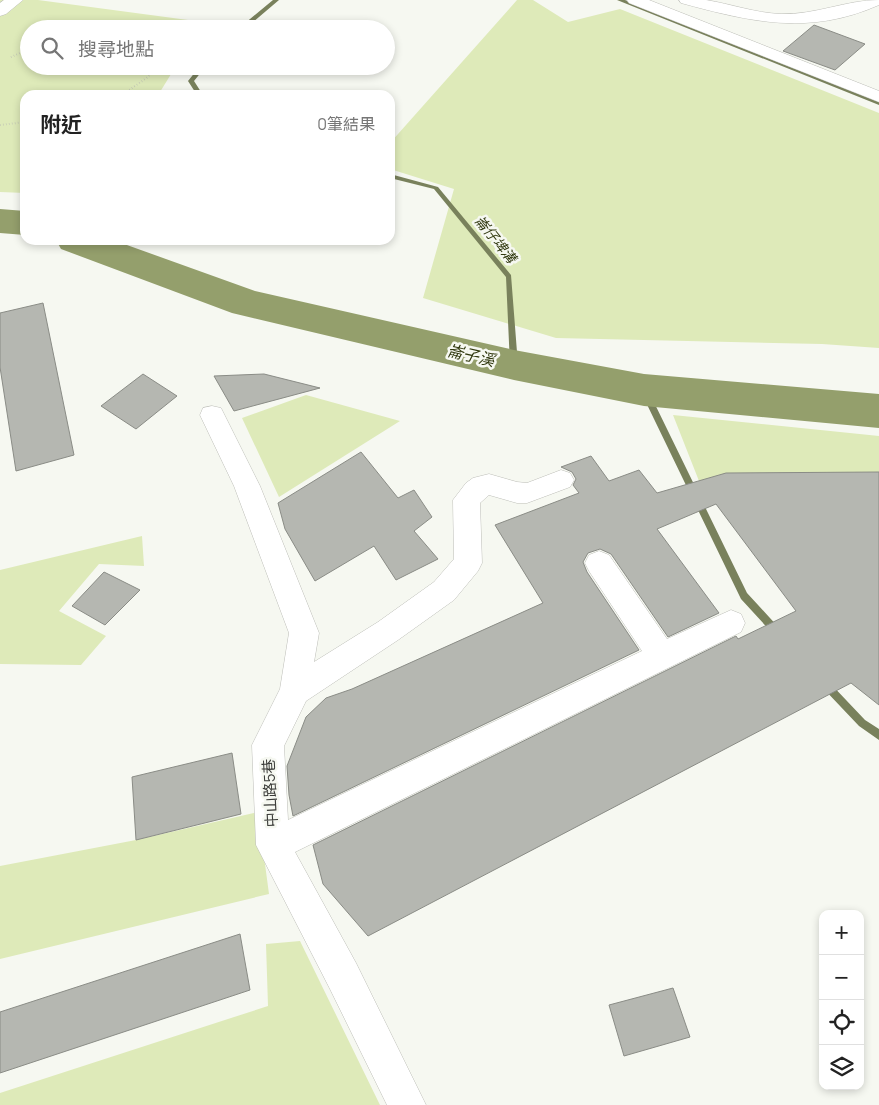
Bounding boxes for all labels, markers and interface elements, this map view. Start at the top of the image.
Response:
search box [20,20,395,75]
icon: search [38,34,66,62]
text: 搜尋地點 [78,36,154,62]
text: 附近 [40,110,82,138]
text: 0筆結果 [317,113,375,135]
water label: 崙仔埤溝 [471,211,522,268]
water label: 崙子溪 [445,339,499,372]
street label: 中山路5巷 [258,758,282,828]
map controls [819,910,864,1090]
button: + [819,910,864,955]
button: − [819,955,864,1000]
button: locate [819,1000,864,1045]
button: layers [819,1045,864,1090]

